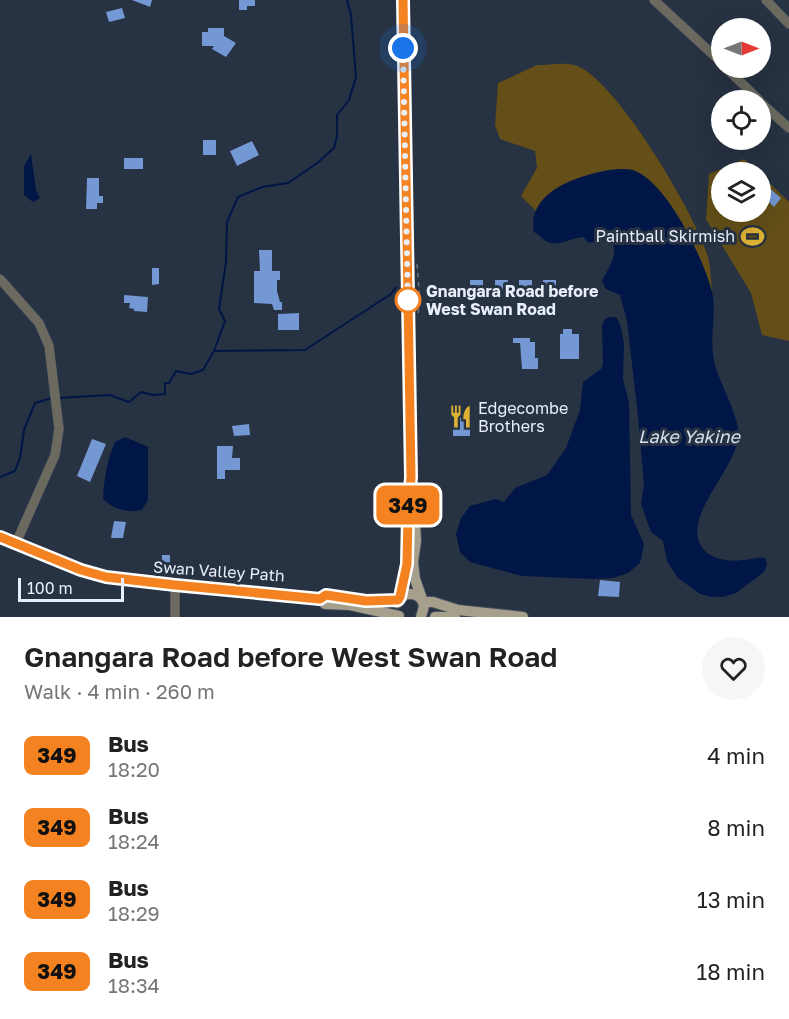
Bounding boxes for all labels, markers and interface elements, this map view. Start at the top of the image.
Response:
north arrow [711,18,771,78]
map controls [711,18,771,222]
your location [388,33,418,63]
button: locate [711,90,771,150]
button: layers [711,162,771,222]
sports icon: Paintball Skirmish [740,223,766,249]
place label: Paintball Skirmish [596,226,735,246]
place label: Gnangara Road before West Swan Road [426,281,598,319]
marker: Gnangara Road before West Swan Road [395,287,421,313]
place label: Edgecombe Brothers [478,398,568,436]
restaurant icon: Edgecombe Brothers [447,404,473,430]
water label: Lake Yakine [638,425,742,447]
line badge: 349 [374,486,442,524]
text: 349 [388,492,428,518]
street label: Swan Valley Path [153,556,285,586]
scale bar [18,575,124,602]
text: 100 m [27,578,73,598]
button: heart [702,637,765,700]
text: Gnangara Road before West Swan Road [24,640,558,673]
text: Walk · 4 min · 260 m [24,679,215,703]
text: Bus [108,730,149,757]
text: 349 [37,742,77,768]
text: 4 min [707,742,765,769]
text: 18:20 [108,757,160,781]
text: Bus [108,802,149,829]
text: 349 [37,814,77,840]
text: 8 min [707,814,765,841]
text: 18:24 [108,829,160,853]
text: Bus [108,874,149,901]
text: 349 [37,886,77,912]
text: 13 min [697,886,765,913]
text: 18:29 [108,901,160,925]
text: Bus [108,946,149,973]
text: 349 [37,958,77,984]
text: 18 min [697,958,765,985]
text: 18:34 [108,973,160,997]

